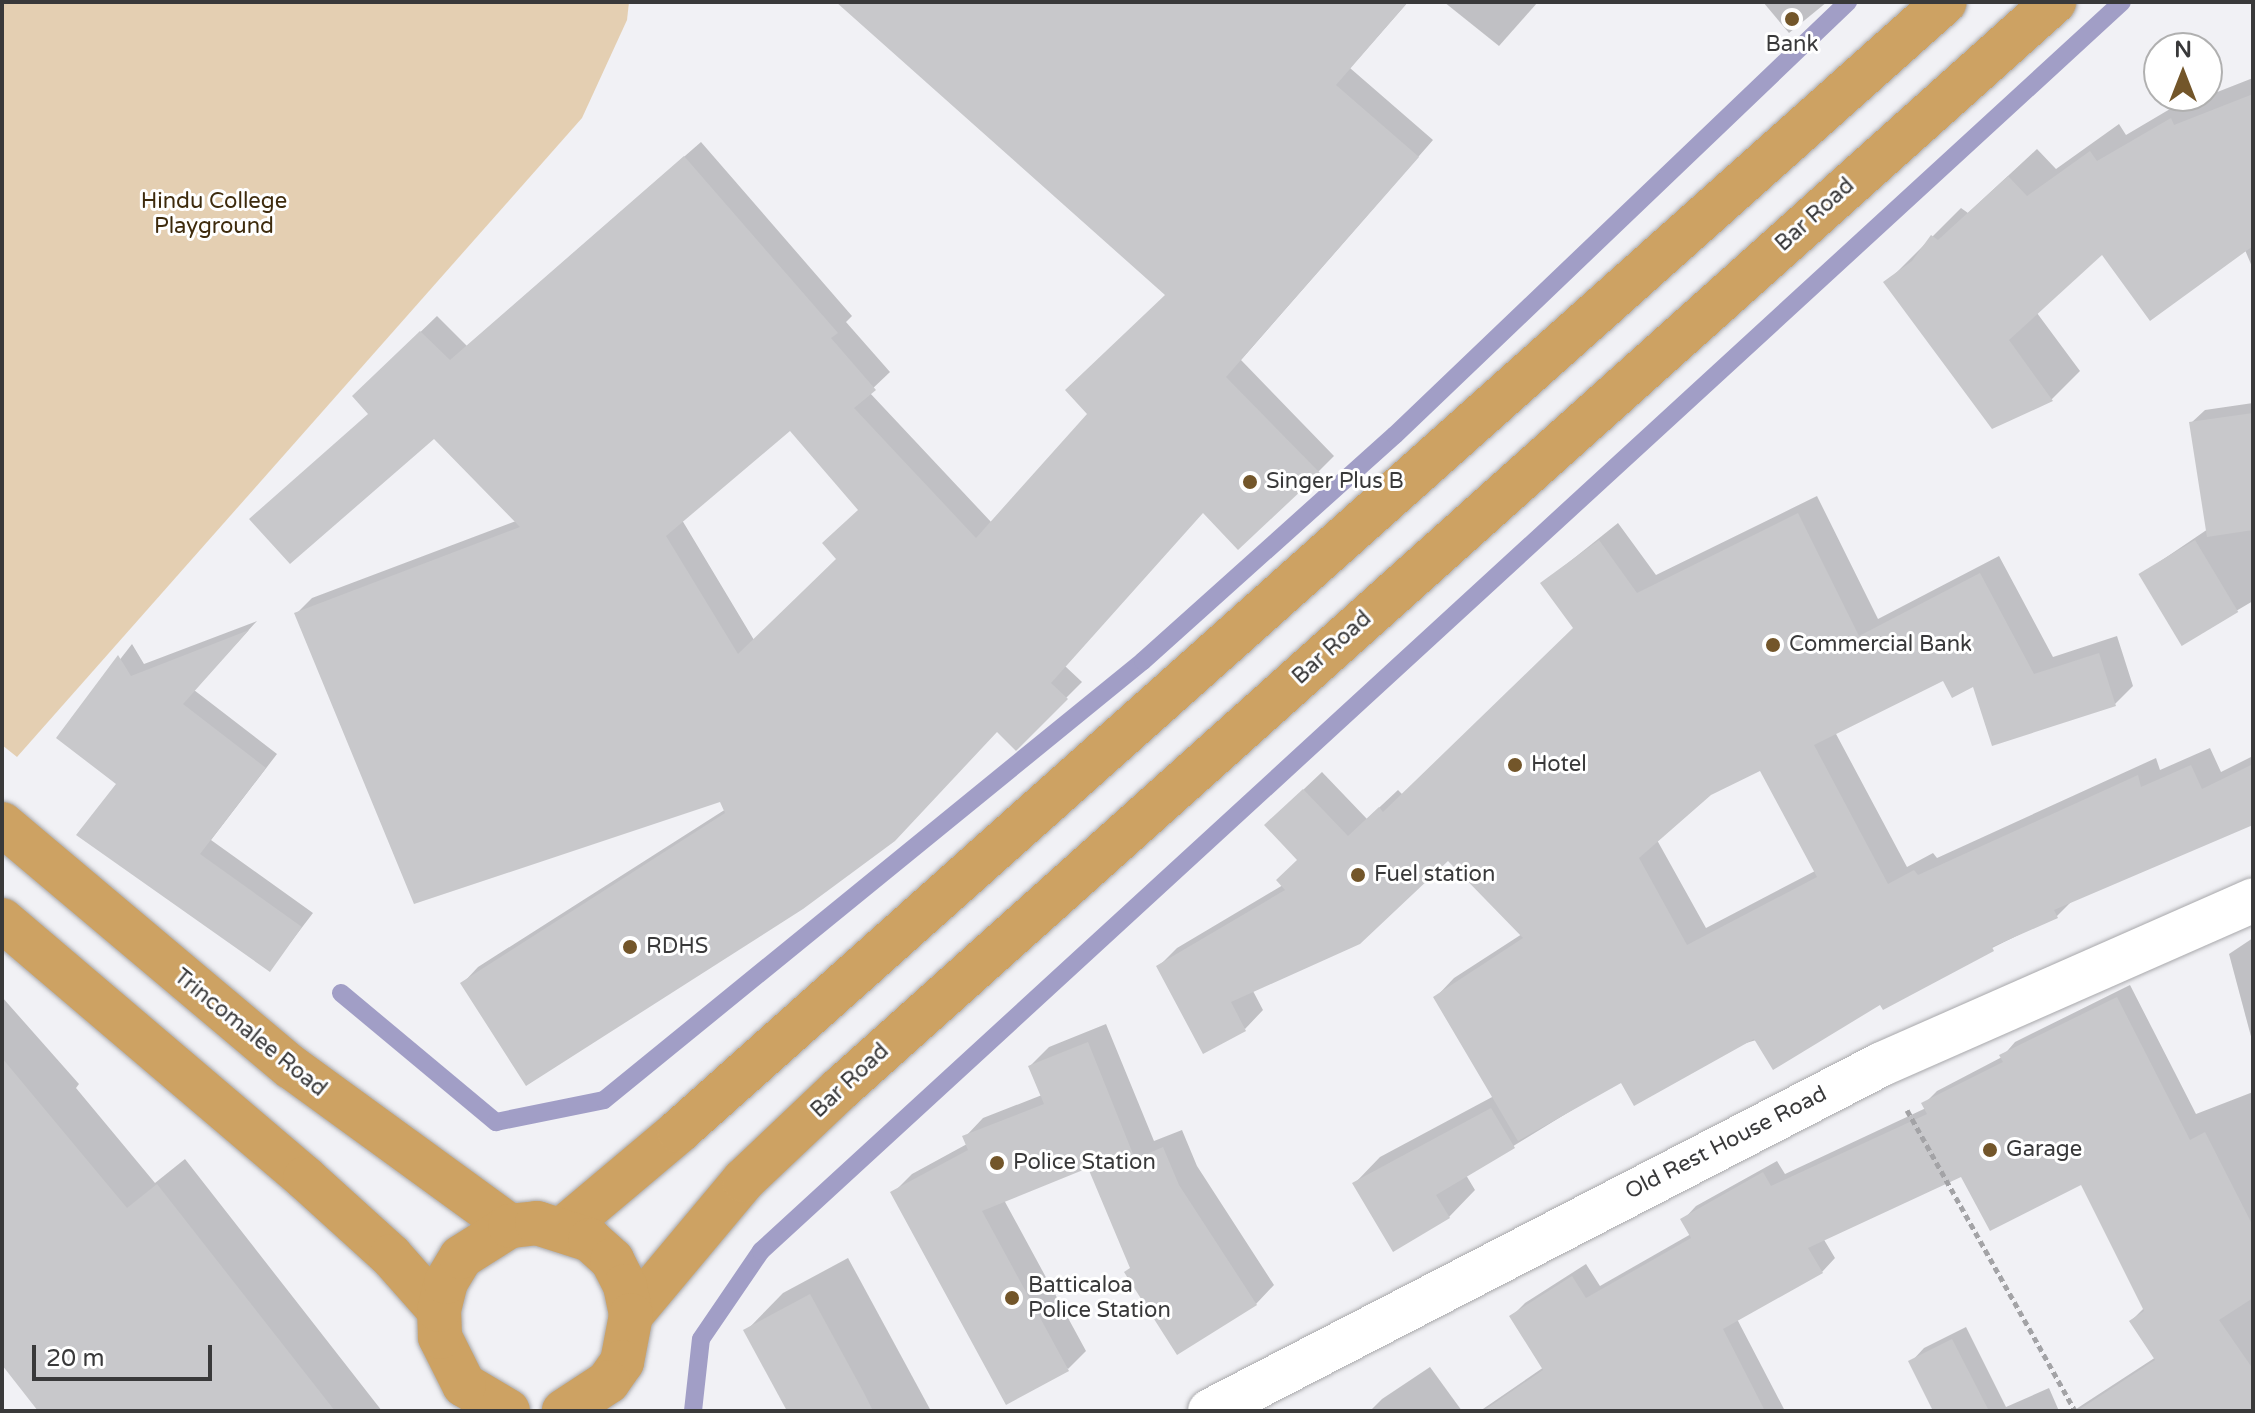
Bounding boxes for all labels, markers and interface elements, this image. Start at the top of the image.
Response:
marker: Bank [1783,10,1801,28]
place label: Bank [1766,32,1818,58]
north arrow [2143,32,2223,112]
text: N [2174,37,2192,63]
street label: Bar Road [1770,173,1860,257]
park label: Hindu College Playground [141,188,287,240]
place label: Singer Plus B [1266,469,1404,495]
marker: Singer Plus B [1241,473,1259,491]
street label: Bar Road [1287,606,1377,690]
place label: Commercial Bank [1789,632,1972,658]
marker: Commercial Bank [1764,636,1782,654]
place label: Hotel [1531,752,1587,778]
marker: Hotel [1506,756,1524,774]
place label: Fuel station [1374,862,1495,888]
marker: Fuel station [1349,866,1367,884]
place label: RDHS [646,934,708,960]
marker: RDHS [621,938,639,956]
street label: Trincomalee Road [169,963,331,1103]
street label: Bar Road [806,1038,894,1124]
street label: Old Rest House Road [1621,1081,1831,1205]
place label: Garage [2006,1137,2082,1163]
marker: Garage [1981,1141,1999,1159]
place label: Police Station [1013,1150,1156,1176]
marker: Police Station [988,1154,1006,1172]
place label: Batticaloa Police Station [1028,1272,1171,1324]
marker: Batticaloa Police Station [1003,1289,1021,1307]
scale bar [36,1329,216,1379]
text: 20 m [46,1344,104,1373]

